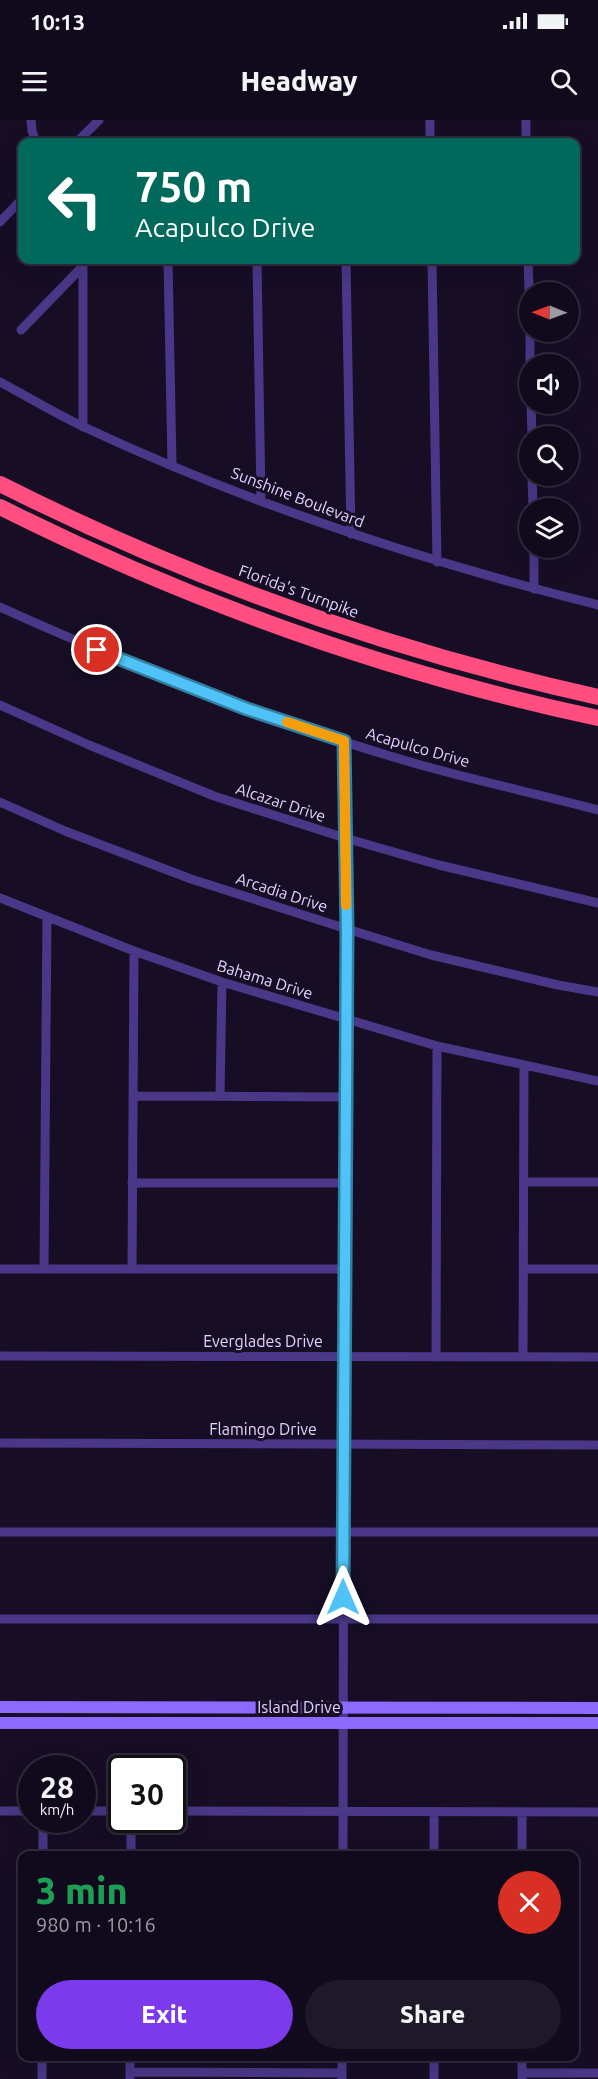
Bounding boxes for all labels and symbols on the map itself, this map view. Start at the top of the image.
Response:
north arrow [519,282,579,342]
street label: Sunshine Boulevard [229,463,367,531]
street label: Florida's Turnpike [237,561,361,621]
pin [71,624,122,675]
street label: Acapulco Drive [364,724,472,770]
street label: Alcazar Drive [234,779,328,825]
street label: Arcadia Drive [234,869,330,915]
street label: Bahama Drive [215,956,315,1002]
street label: Everglades Drive [203,1332,323,1350]
street label: Flamingo Drive [209,1420,317,1438]
position arrow [311,1565,375,1629]
street label: Island Drive [257,1698,341,1716]
speed limit sign: 30 [108,1755,186,1833]

